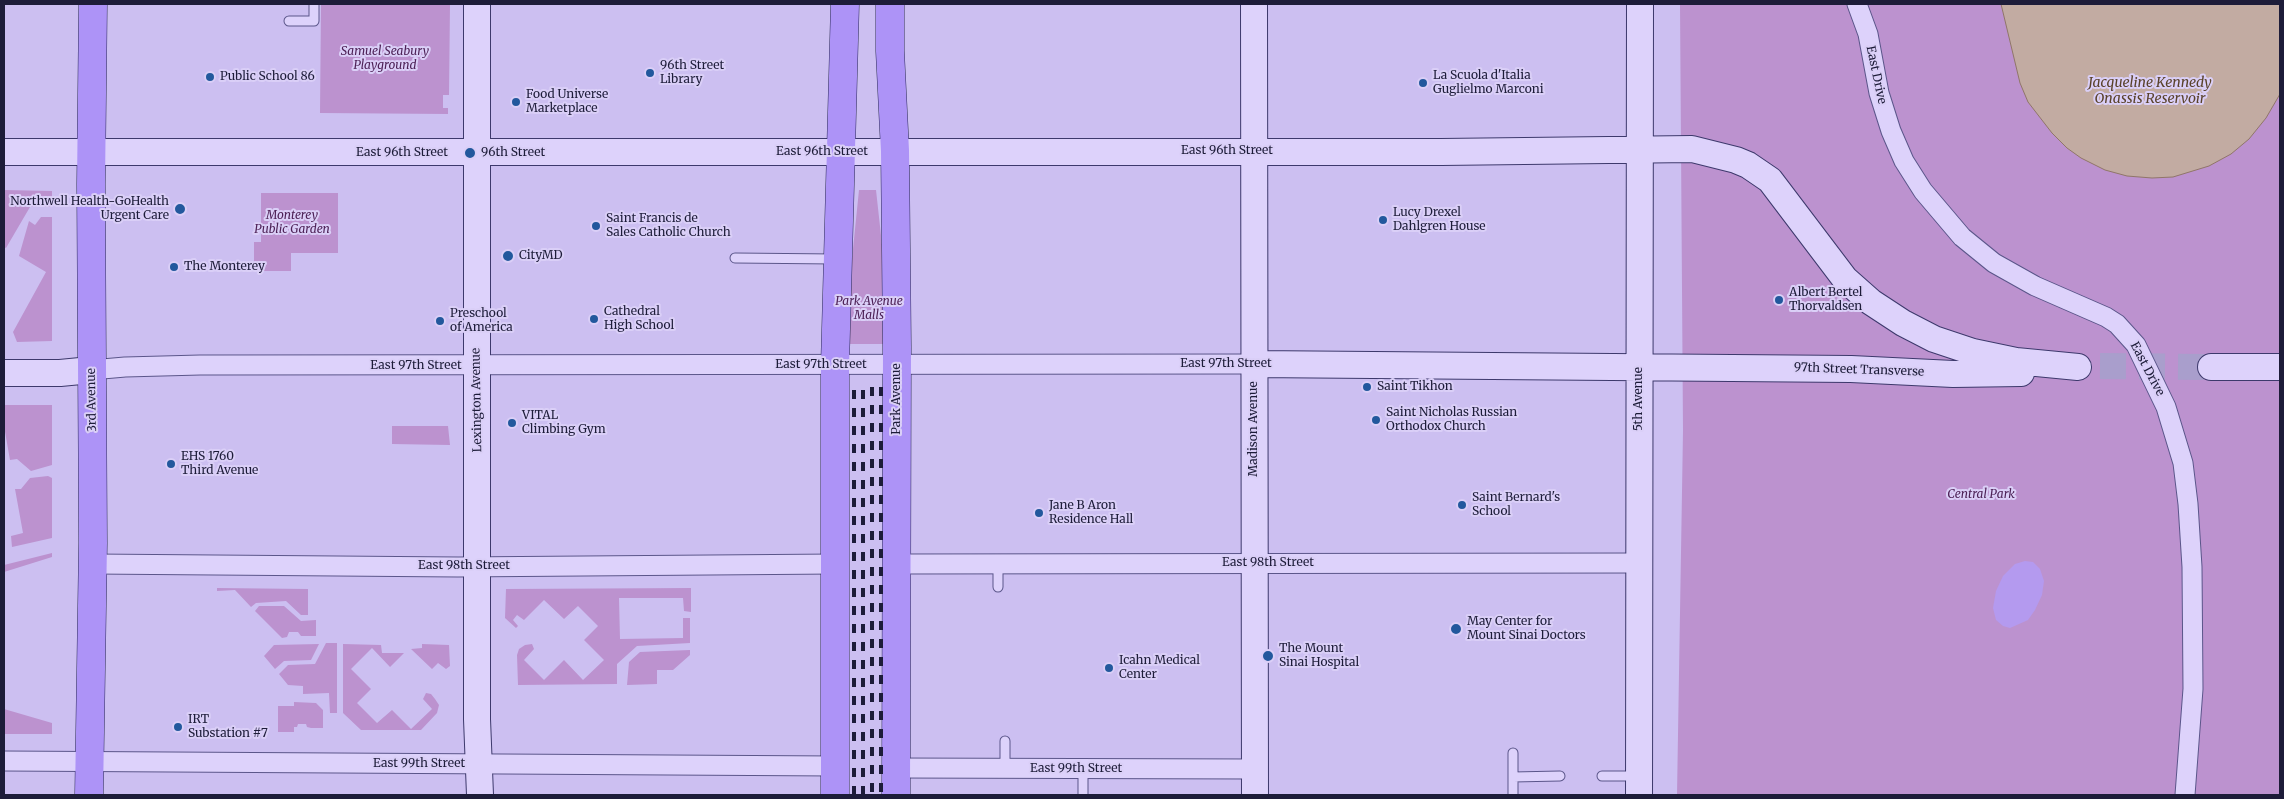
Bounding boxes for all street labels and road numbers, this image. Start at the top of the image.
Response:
street label: East Drive [1863,45,1889,105]
street label: East 96th Street [1181,144,1273,158]
street label: East 96th Street [776,145,868,159]
street label: East 96th Street [356,146,448,160]
street label: East Drive [2127,340,2167,398]
street label: Lexington Avenue [469,348,485,452]
street label: East 97th Street [1180,357,1272,371]
street label: East 97th Street [775,358,867,372]
street label: East 97th Street [370,359,462,373]
street label: 97th Street Transverse [1794,361,1924,379]
street label: Park Avenue [890,363,904,435]
street label: 5th Avenue [1632,367,1646,431]
street label: 3rd Avenue [84,368,100,432]
street label: Madison Avenue [1247,381,1261,477]
street label: East 98th Street [1222,556,1314,570]
street label: East 98th Street [418,559,510,573]
street label: East 99th Street [373,757,465,771]
street label: East 99th Street [1030,762,1122,776]

